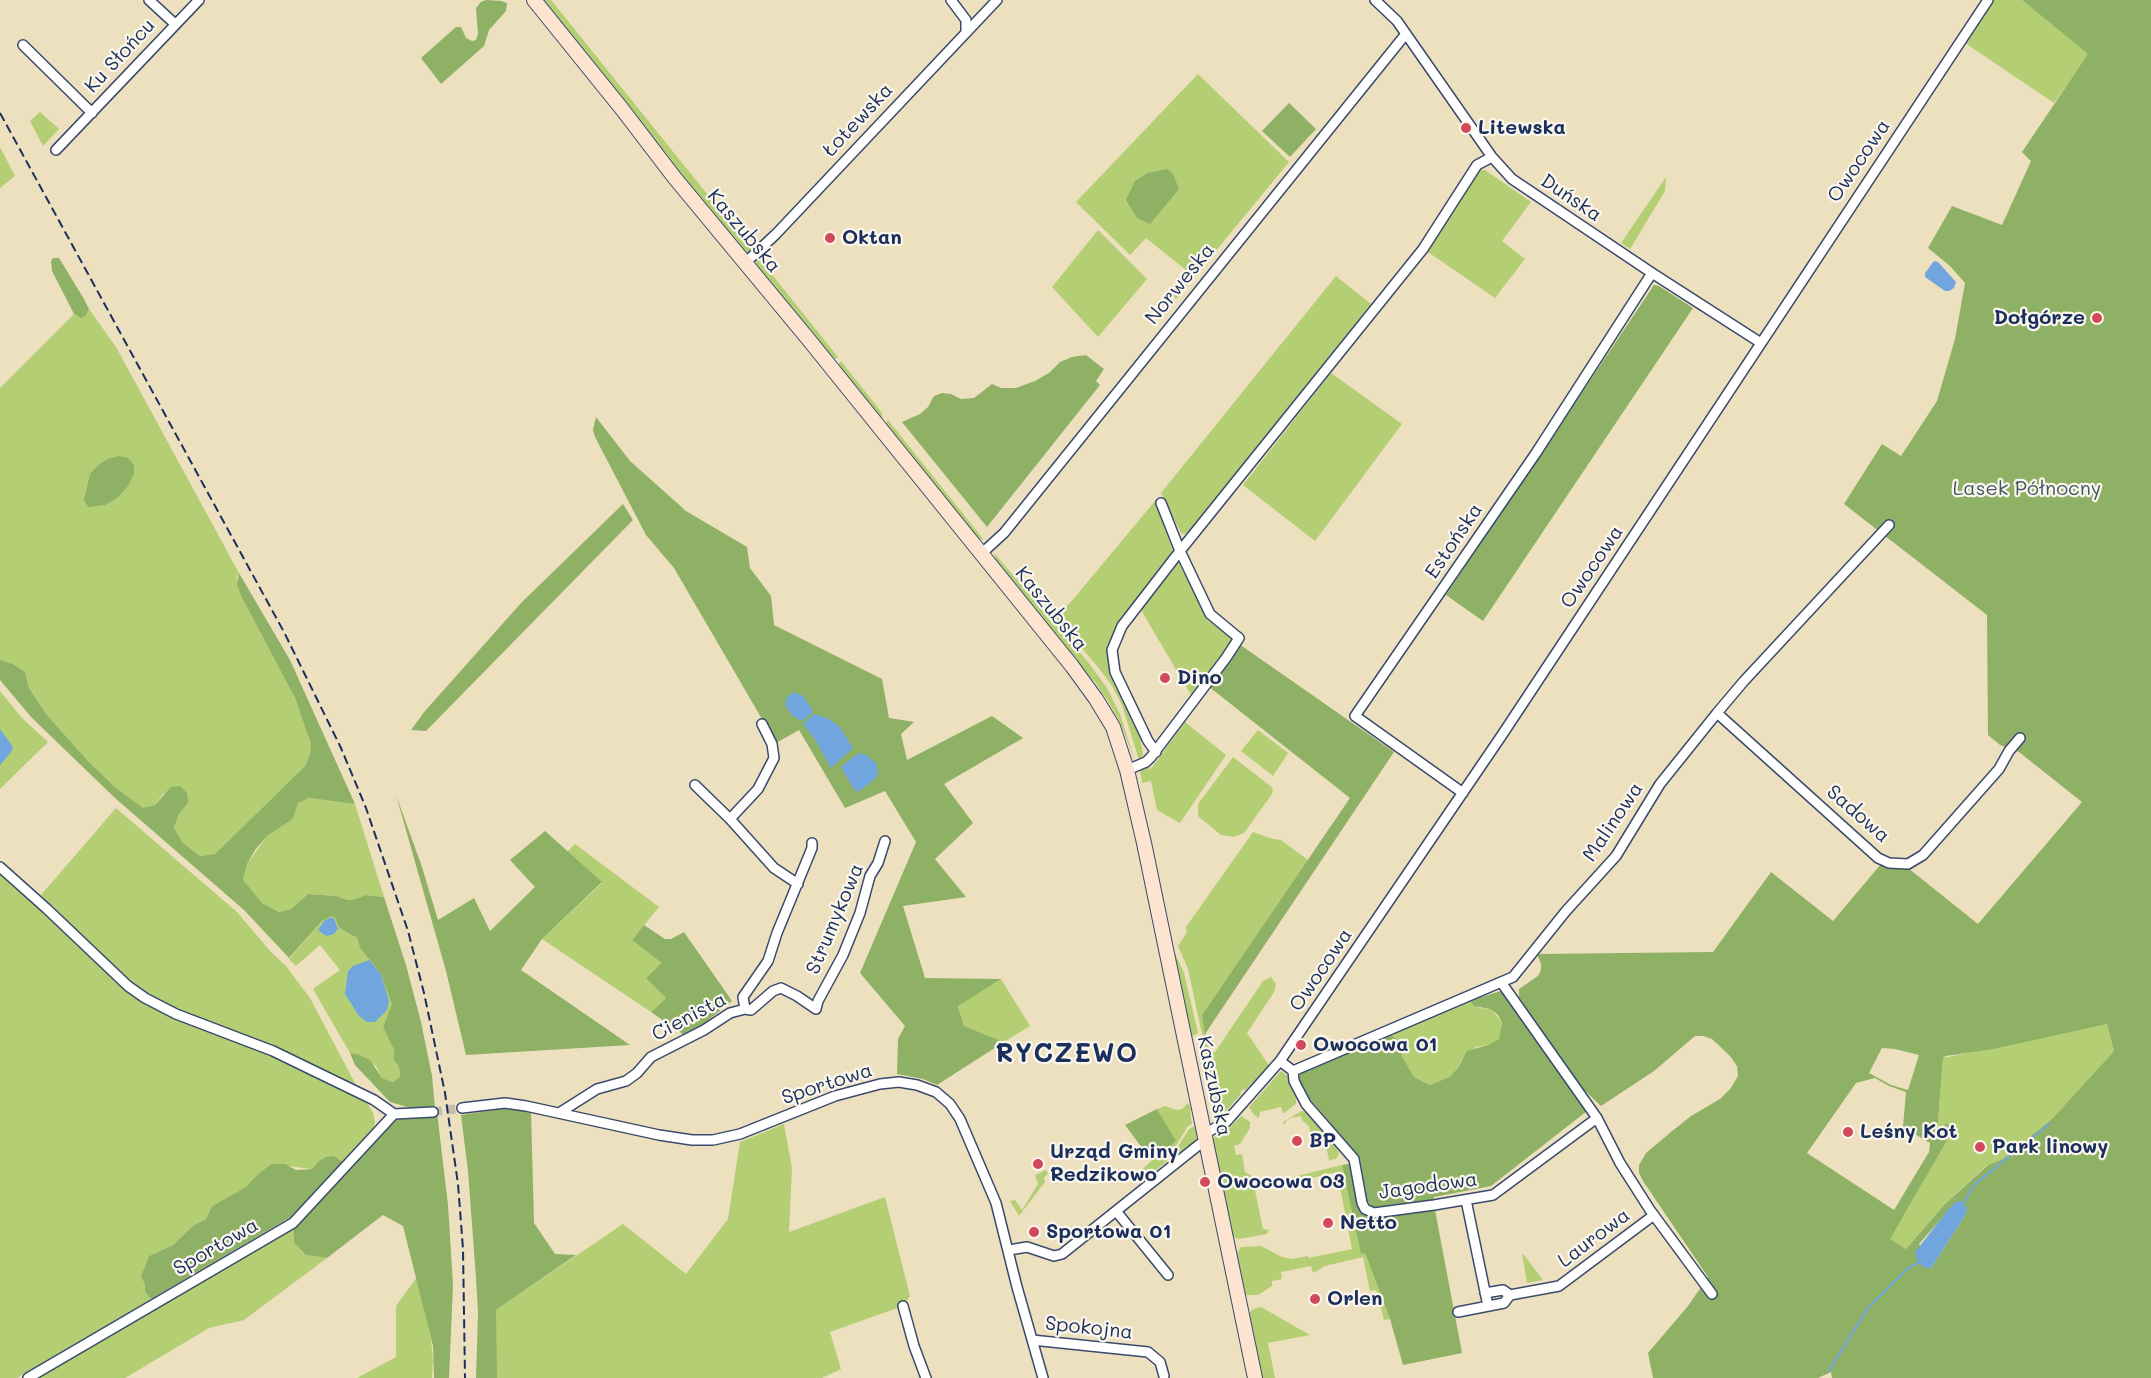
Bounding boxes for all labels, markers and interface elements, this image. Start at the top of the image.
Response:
street label: Ku Słońcu [80,14,160,98]
street label: Łotewska [818,78,898,162]
street label: Owocowa [1823,115,1895,207]
place label: Litewska [1478,116,1566,140]
marker: Litewska [1459,121,1473,135]
street label: Duńska [1536,169,1606,227]
street label: Kaszubska [702,184,786,278]
place label: Oktan [842,226,902,250]
marker: Oktan [823,231,837,245]
street label: Norweska [1140,239,1220,329]
place label: Dołgórze [1994,306,2085,330]
marker: Dołgórze [2090,311,2104,325]
park label: Lasek Północny [1953,477,2101,501]
street label: Estońska [1420,499,1488,583]
street label: Owocowa [1556,521,1628,613]
street label: Kaszubska [1010,562,1092,656]
place label: Dino [1177,666,1222,690]
marker: Dino [1158,671,1172,685]
street label: Malinowa [1578,778,1648,866]
street label: Sadowa [1821,780,1895,848]
street label: Strumykowa [801,860,869,978]
street label: Owocowa [1285,924,1357,1016]
street label: Cienista [648,987,730,1047]
place label: Owocowa 01 [1313,1033,1437,1057]
street label: Kaszubska [1192,1034,1236,1138]
district label: RYCZEWO [995,1038,1139,1070]
marker: Owocowa 01 [1294,1038,1308,1052]
street label: Sportowa [779,1058,875,1110]
place label: Leśny Kot [1860,1120,1957,1144]
marker: Leśny Kot [1841,1125,1855,1139]
place label: BP [1309,1129,1336,1153]
marker: BP [1290,1134,1304,1148]
place label: Park linowy [1992,1135,2108,1159]
place label: Urząd Gminy Redzikowo [1050,1140,1178,1187]
marker: Park linowy [1973,1140,1987,1154]
marker: Urząd Gminy Redzikowo [1031,1157,1045,1171]
street label: Jagodowa [1377,1167,1479,1205]
place label: Owocowa 03 [1217,1170,1345,1194]
marker: Owocowa 03 [1198,1175,1212,1189]
street label: Laurowa [1553,1203,1635,1273]
place label: Netto [1340,1211,1397,1235]
street label: Sportowa [169,1213,263,1281]
marker: Netto [1321,1216,1335,1230]
place label: Sportowa 01 [1046,1220,1171,1244]
marker: Sportowa 01 [1027,1225,1041,1239]
place label: Orlen [1327,1287,1382,1311]
marker: Orlen [1308,1292,1322,1306]
street label: Spokojna [1044,1311,1134,1345]

